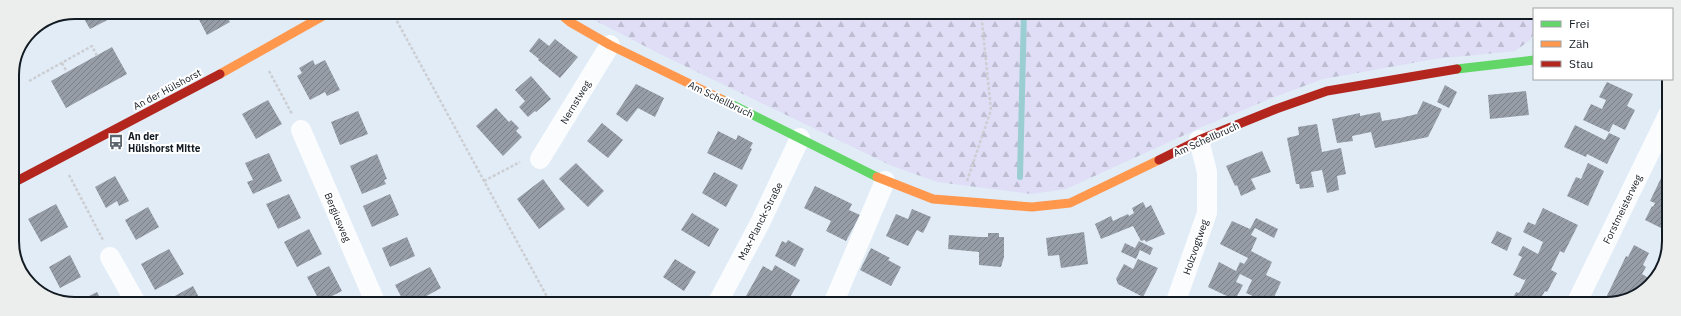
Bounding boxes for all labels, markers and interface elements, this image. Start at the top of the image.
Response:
legend [1533,8,1673,80]
text: Frei [1569,16,1589,31]
text: Zäh [1569,36,1589,51]
text: Stau [1569,56,1593,71]
street label: An der Hülshorst [131,66,204,113]
street label: Nernstweg [557,77,594,126]
street label: Am Schellbruch [686,78,755,121]
street label: Am Schellbruch [1171,119,1241,160]
place label: An der Hülshorst Mitte [128,130,201,155]
bus stop icon: An der Hülshorst Mitte [107,133,125,151]
street label: Forstmeisterweg [1600,172,1645,246]
street label: Max-Planck-Straße [735,180,786,262]
street label: Bergiusweg [321,191,354,244]
street label: Holzvogtweg [1180,217,1211,277]

